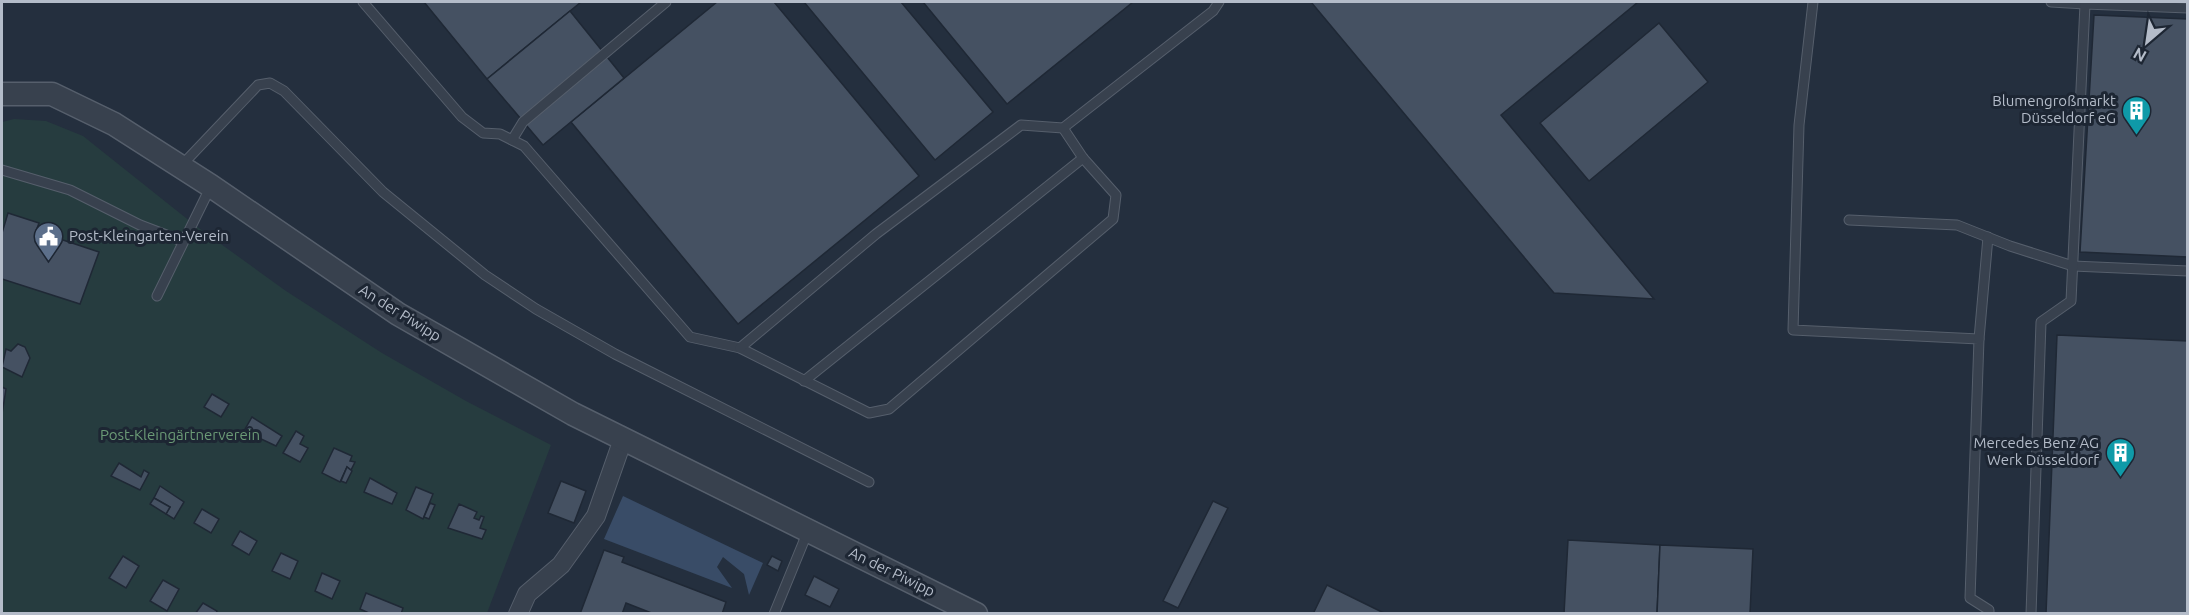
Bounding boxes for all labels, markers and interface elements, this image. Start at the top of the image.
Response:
north arrow [2117,12,2177,72]
text: N [2130,44,2149,66]
place label: Blumengroßmarkt Düsseldorf eG [1992,92,2116,126]
building icon: Blumengroßmarkt Düsseldorf eG [2121,94,2153,136]
public building icon: Post-Kleingarten-Verein [32,220,64,262]
place label: Post-Kleingarten-Verein [69,227,229,244]
street label: An der Piwipp [356,281,444,345]
park label: Post-Kleingärtnerverein [100,426,260,443]
place label: Mercedes Benz AG Werk Düsseldorf [1974,434,2099,468]
building icon: Mercedes Benz AG Werk Düsseldorf [2104,436,2136,478]
street label: An der Piwipp [847,543,938,600]

